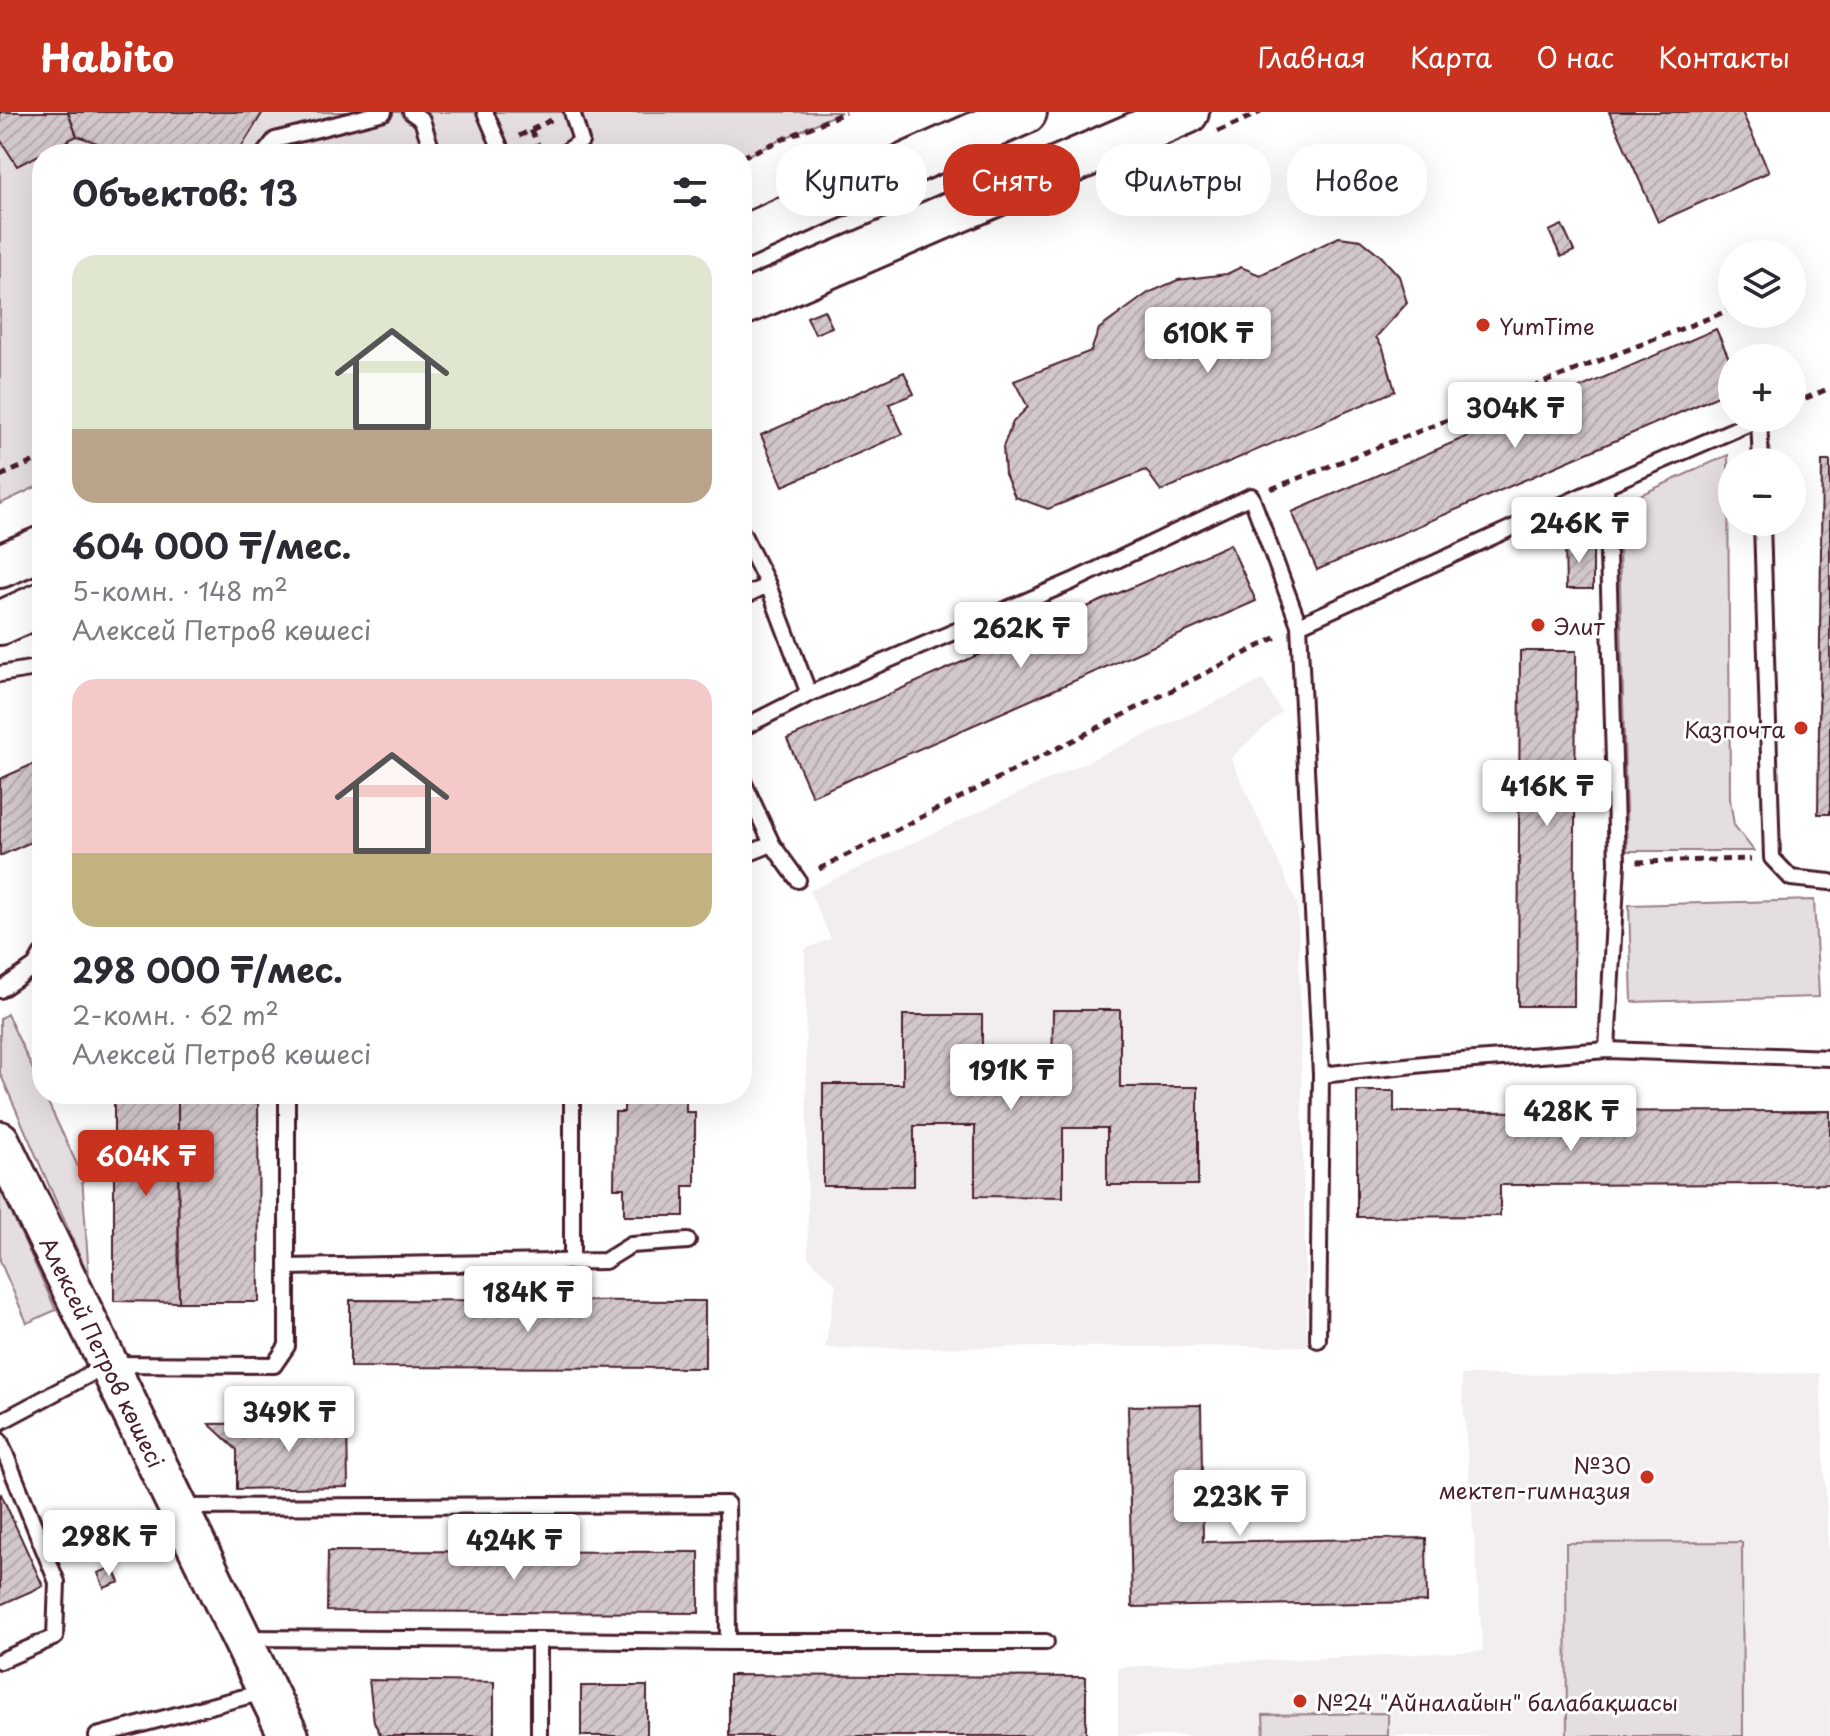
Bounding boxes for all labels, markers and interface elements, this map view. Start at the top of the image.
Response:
text: Habito [40,28,174,85]
text: Главная [1258,35,1366,78]
text: Карта [1410,35,1492,78]
text: О нас [1536,35,1614,78]
text: Контакты [1658,35,1790,78]
chip: Купить [776,144,927,216]
chip: Снять [943,144,1080,216]
chip: Фильтры [1096,144,1271,216]
chip: Новое [1287,144,1427,216]
text: Объектов: 13 [72,166,298,218]
icon: filters [668,170,712,214]
map controls [1718,240,1806,536]
button: layers [1718,240,1806,328]
icon: home [320,307,464,451]
pin: 610K ₸ [1143,307,1273,375]
place label: YumTime [1499,309,1595,342]
text: 610K ₸ [1163,313,1253,352]
marker: YumTime [1474,316,1492,334]
button: + [1718,344,1806,432]
pin: 304K ₸ [1450,382,1580,450]
text: 304K ₸ [1466,388,1564,427]
button: − [1718,448,1806,536]
pin: 246K ₸ [1514,497,1644,565]
text: 246K ₸ [1529,503,1629,542]
text: 604 000 ₸/мес. [72,519,351,571]
text: 5-комн. · 148 m² [72,571,288,610]
pin: 262K ₸ [956,602,1086,670]
text: 262K ₸ [972,608,1070,647]
place label: Элит [1554,609,1606,642]
text: Алексей Петров көшесі [72,610,371,649]
marker: Элит [1529,616,1547,634]
place label: Казпочта [1684,712,1785,745]
marker: Казпочта [1792,719,1810,737]
icon: home [320,731,464,875]
pin: 416K ₸ [1482,760,1612,828]
text: 416K ₸ [1500,766,1594,805]
text: 298 000 ₸/мес. [72,943,343,995]
text: 2-комн. · 62 m² [72,995,279,1034]
text: Алексей Петров көшесі [72,1034,371,1073]
pin: 191K ₸ [946,1044,1076,1112]
text: 191K ₸ [968,1050,1054,1089]
pin: 428K ₸ [1506,1085,1636,1153]
text: 428K ₸ [1523,1091,1619,1130]
pin: 604K ₸ [81,1130,211,1198]
text: 604K ₸ [96,1136,196,1175]
street label: Алексей Петров көшесі [33,1231,173,1473]
pin: 184K ₸ [463,1266,593,1334]
text: 184K ₸ [482,1272,574,1311]
pin: 349K ₸ [224,1386,354,1454]
text: 349K ₸ [242,1392,336,1431]
place label: №30 мектеп-гимназия [1439,1448,1631,1506]
marker: №30 мектеп-гимназия [1638,1468,1656,1486]
pin: 223K ₸ [1175,1470,1305,1538]
text: 223K ₸ [1192,1476,1288,1515]
pin: 298K ₸ [44,1510,174,1578]
pin: 424K ₸ [449,1514,579,1582]
text: 298K ₸ [61,1516,157,1555]
text: 424K ₸ [466,1520,562,1559]
place label: №24 "Айналайын" балабақшасы [1316,1685,1678,1718]
marker: №24 "Айналайын" балабақшасы [1291,1692,1309,1710]

